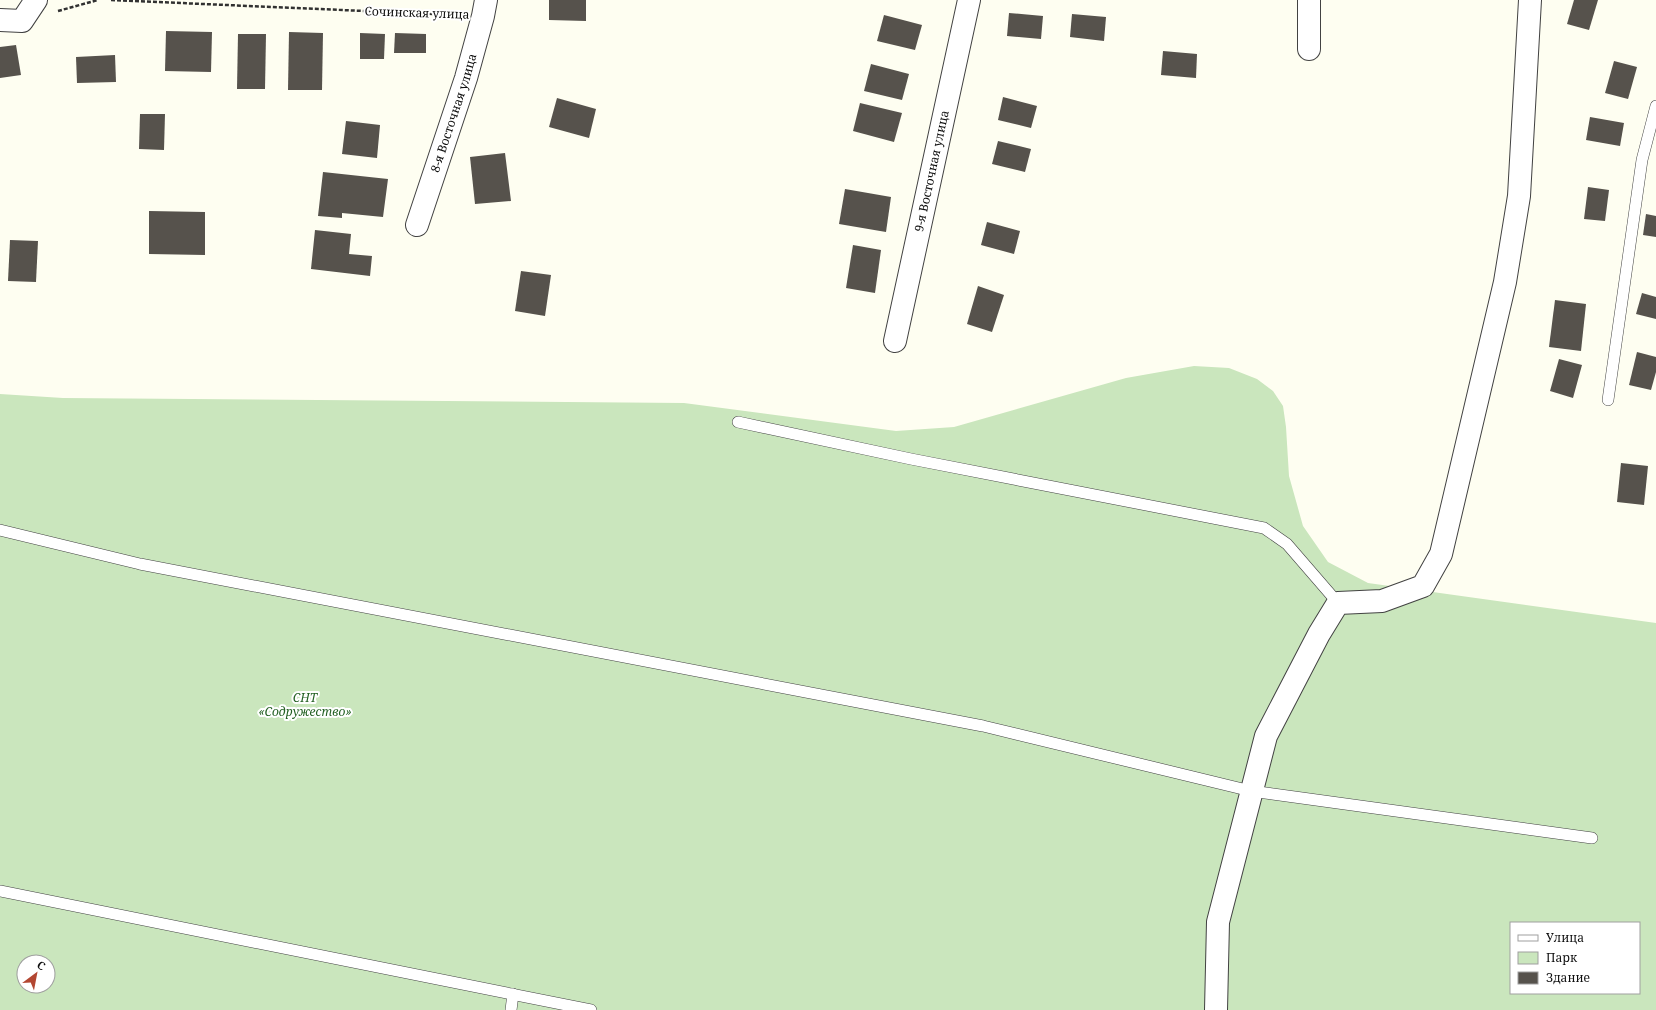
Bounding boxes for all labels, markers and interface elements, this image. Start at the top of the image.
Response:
street label: Сочинская улица [364,2,470,23]
street label: 8-я Восточная улица [426,51,480,174]
street label: 9-я Восточная улица [910,108,953,233]
park label: СНТ «Содружество» [258,689,352,720]
legend [1510,922,1640,994]
text: Улица [1546,929,1584,946]
text: Парк [1546,949,1578,966]
north arrow [16,954,56,994]
text: С [35,957,49,973]
text: Здание [1546,969,1590,986]

